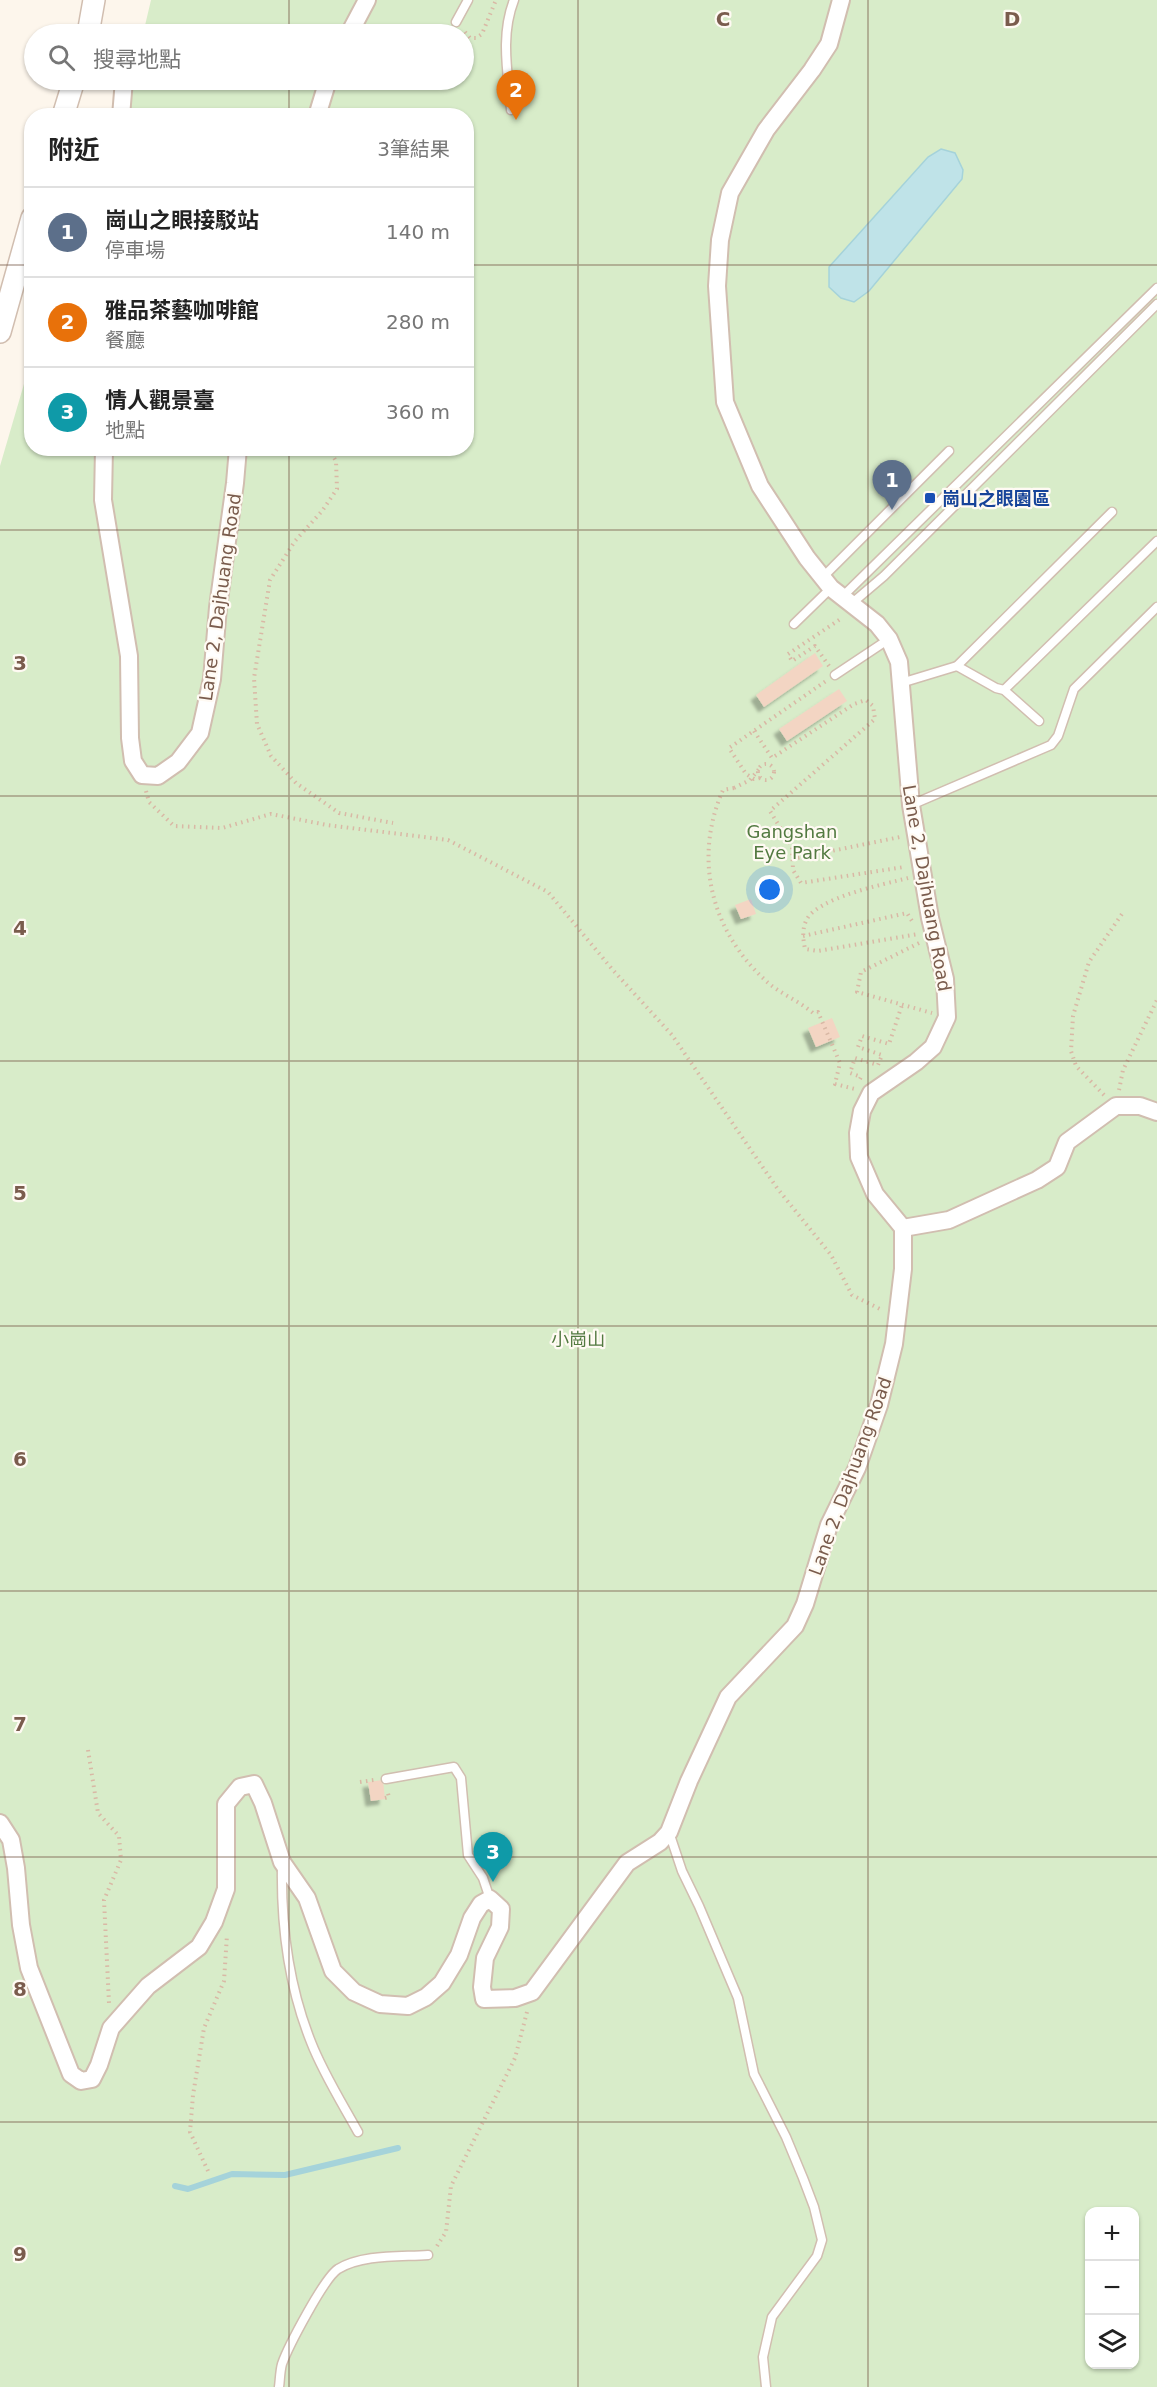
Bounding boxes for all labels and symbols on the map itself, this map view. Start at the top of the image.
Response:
text: C [716,7,730,31]
text: D [1004,7,1020,31]
pin: 2 [496,70,536,120]
pin: 1 [872,460,912,510]
place label: 崗山之眼園區 [942,488,1050,509]
marker: 崗山之眼園區 [923,491,937,505]
street label: Lane 2, Dajhuang Road [195,492,245,702]
text: 3 [13,651,27,675]
street label: Lane 2, Dajhuang Road [898,783,956,993]
park label: Gangshan Eye Park [746,821,838,863]
your location [755,875,784,904]
text: 4 [13,916,27,940]
text: 5 [13,1181,27,1205]
park label: 小崗山 [551,1329,605,1350]
street label: Lane 2, Dajhuang Road [804,1374,896,1578]
text: 6 [13,1447,27,1471]
text: 7 [13,1712,27,1736]
pin: 3 [474,1832,512,1882]
text: 8 [13,1977,27,2001]
text: 9 [13,2242,27,2266]

